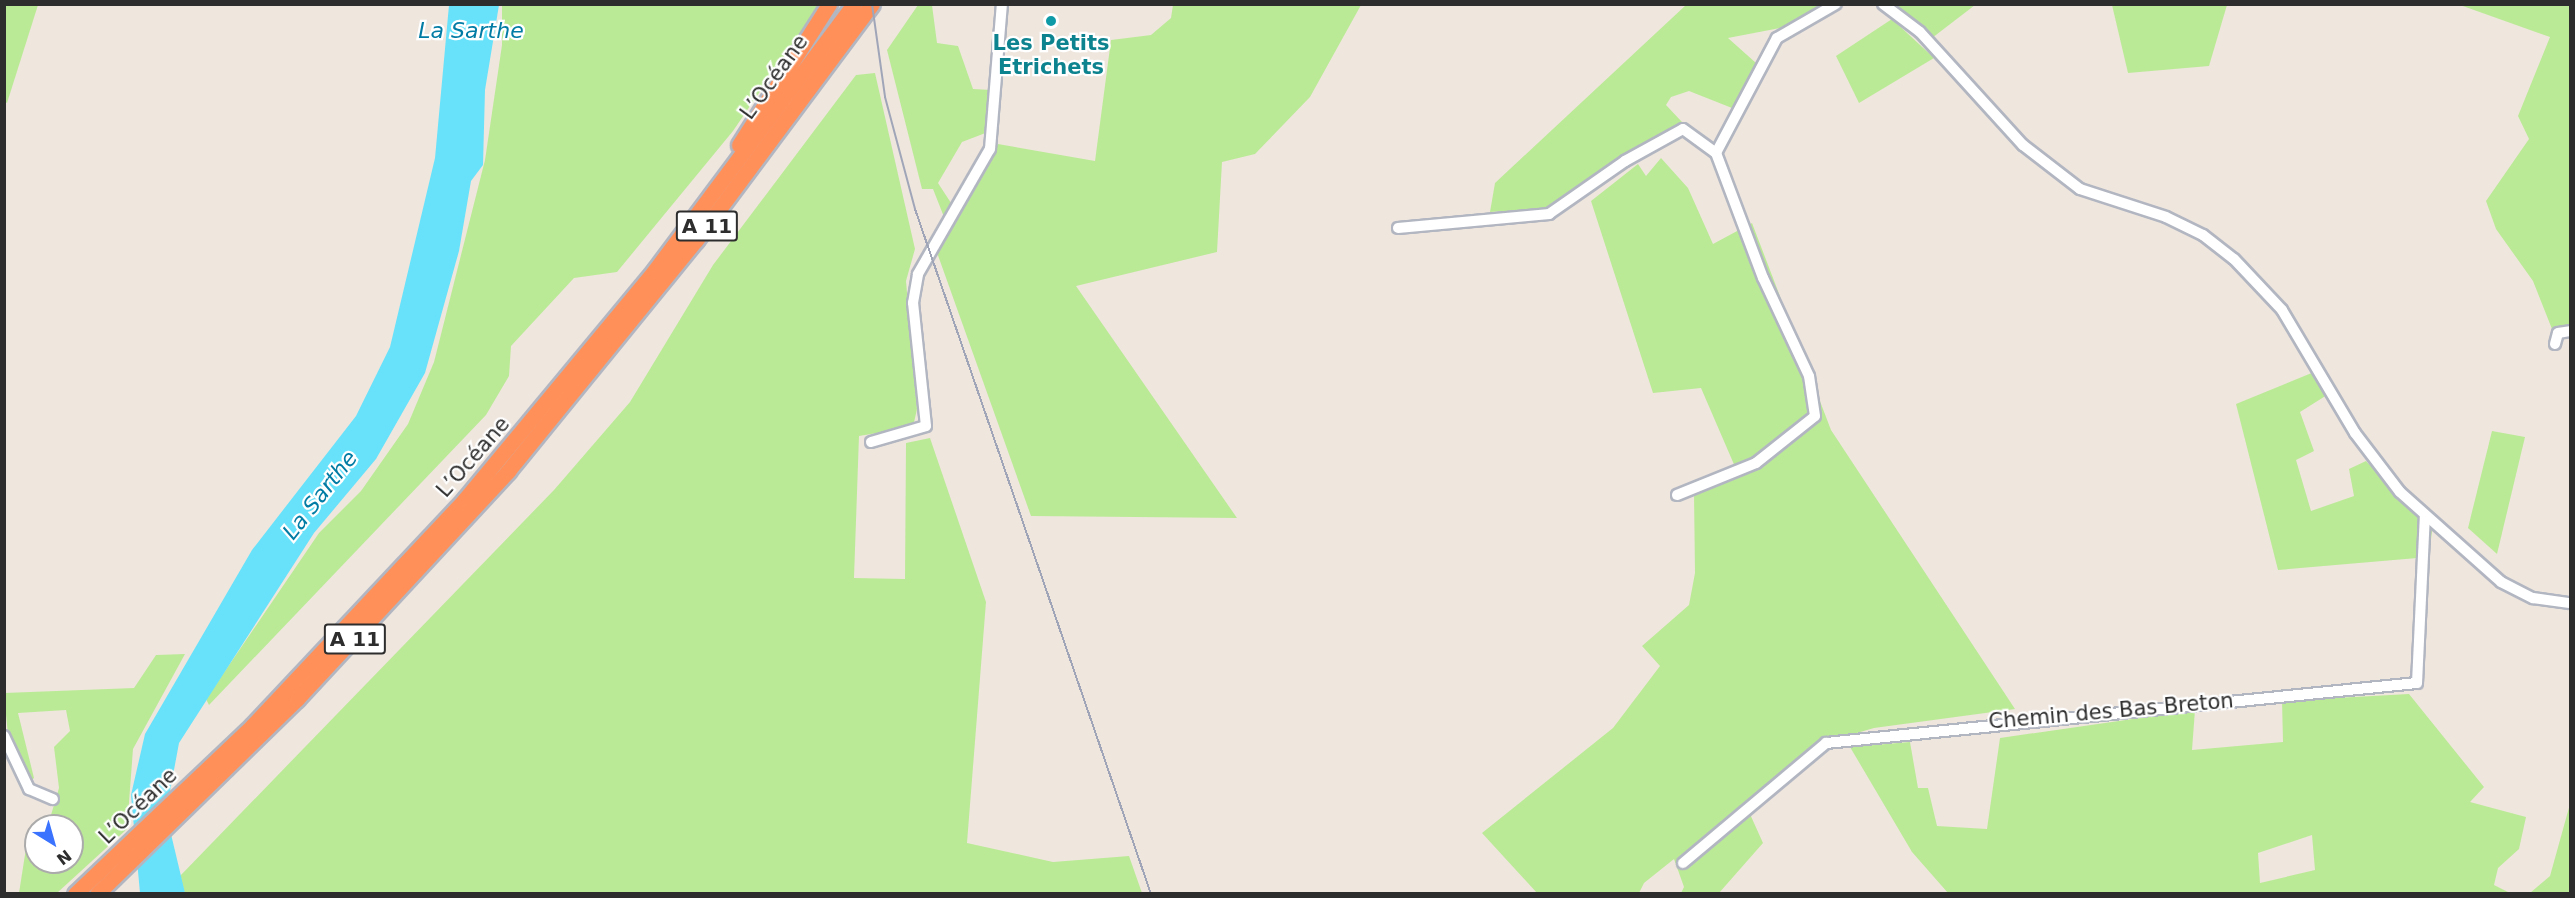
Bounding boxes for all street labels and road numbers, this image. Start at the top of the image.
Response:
street label: L’Océane [735,30,813,124]
road number: A 11 [676,209,738,243]
street label: L’Océane [431,412,515,502]
road number: A 11 [324,622,386,656]
street label: Chemin des Bas Breton [1987,688,2235,734]
street label: L’Océane [94,763,182,849]

